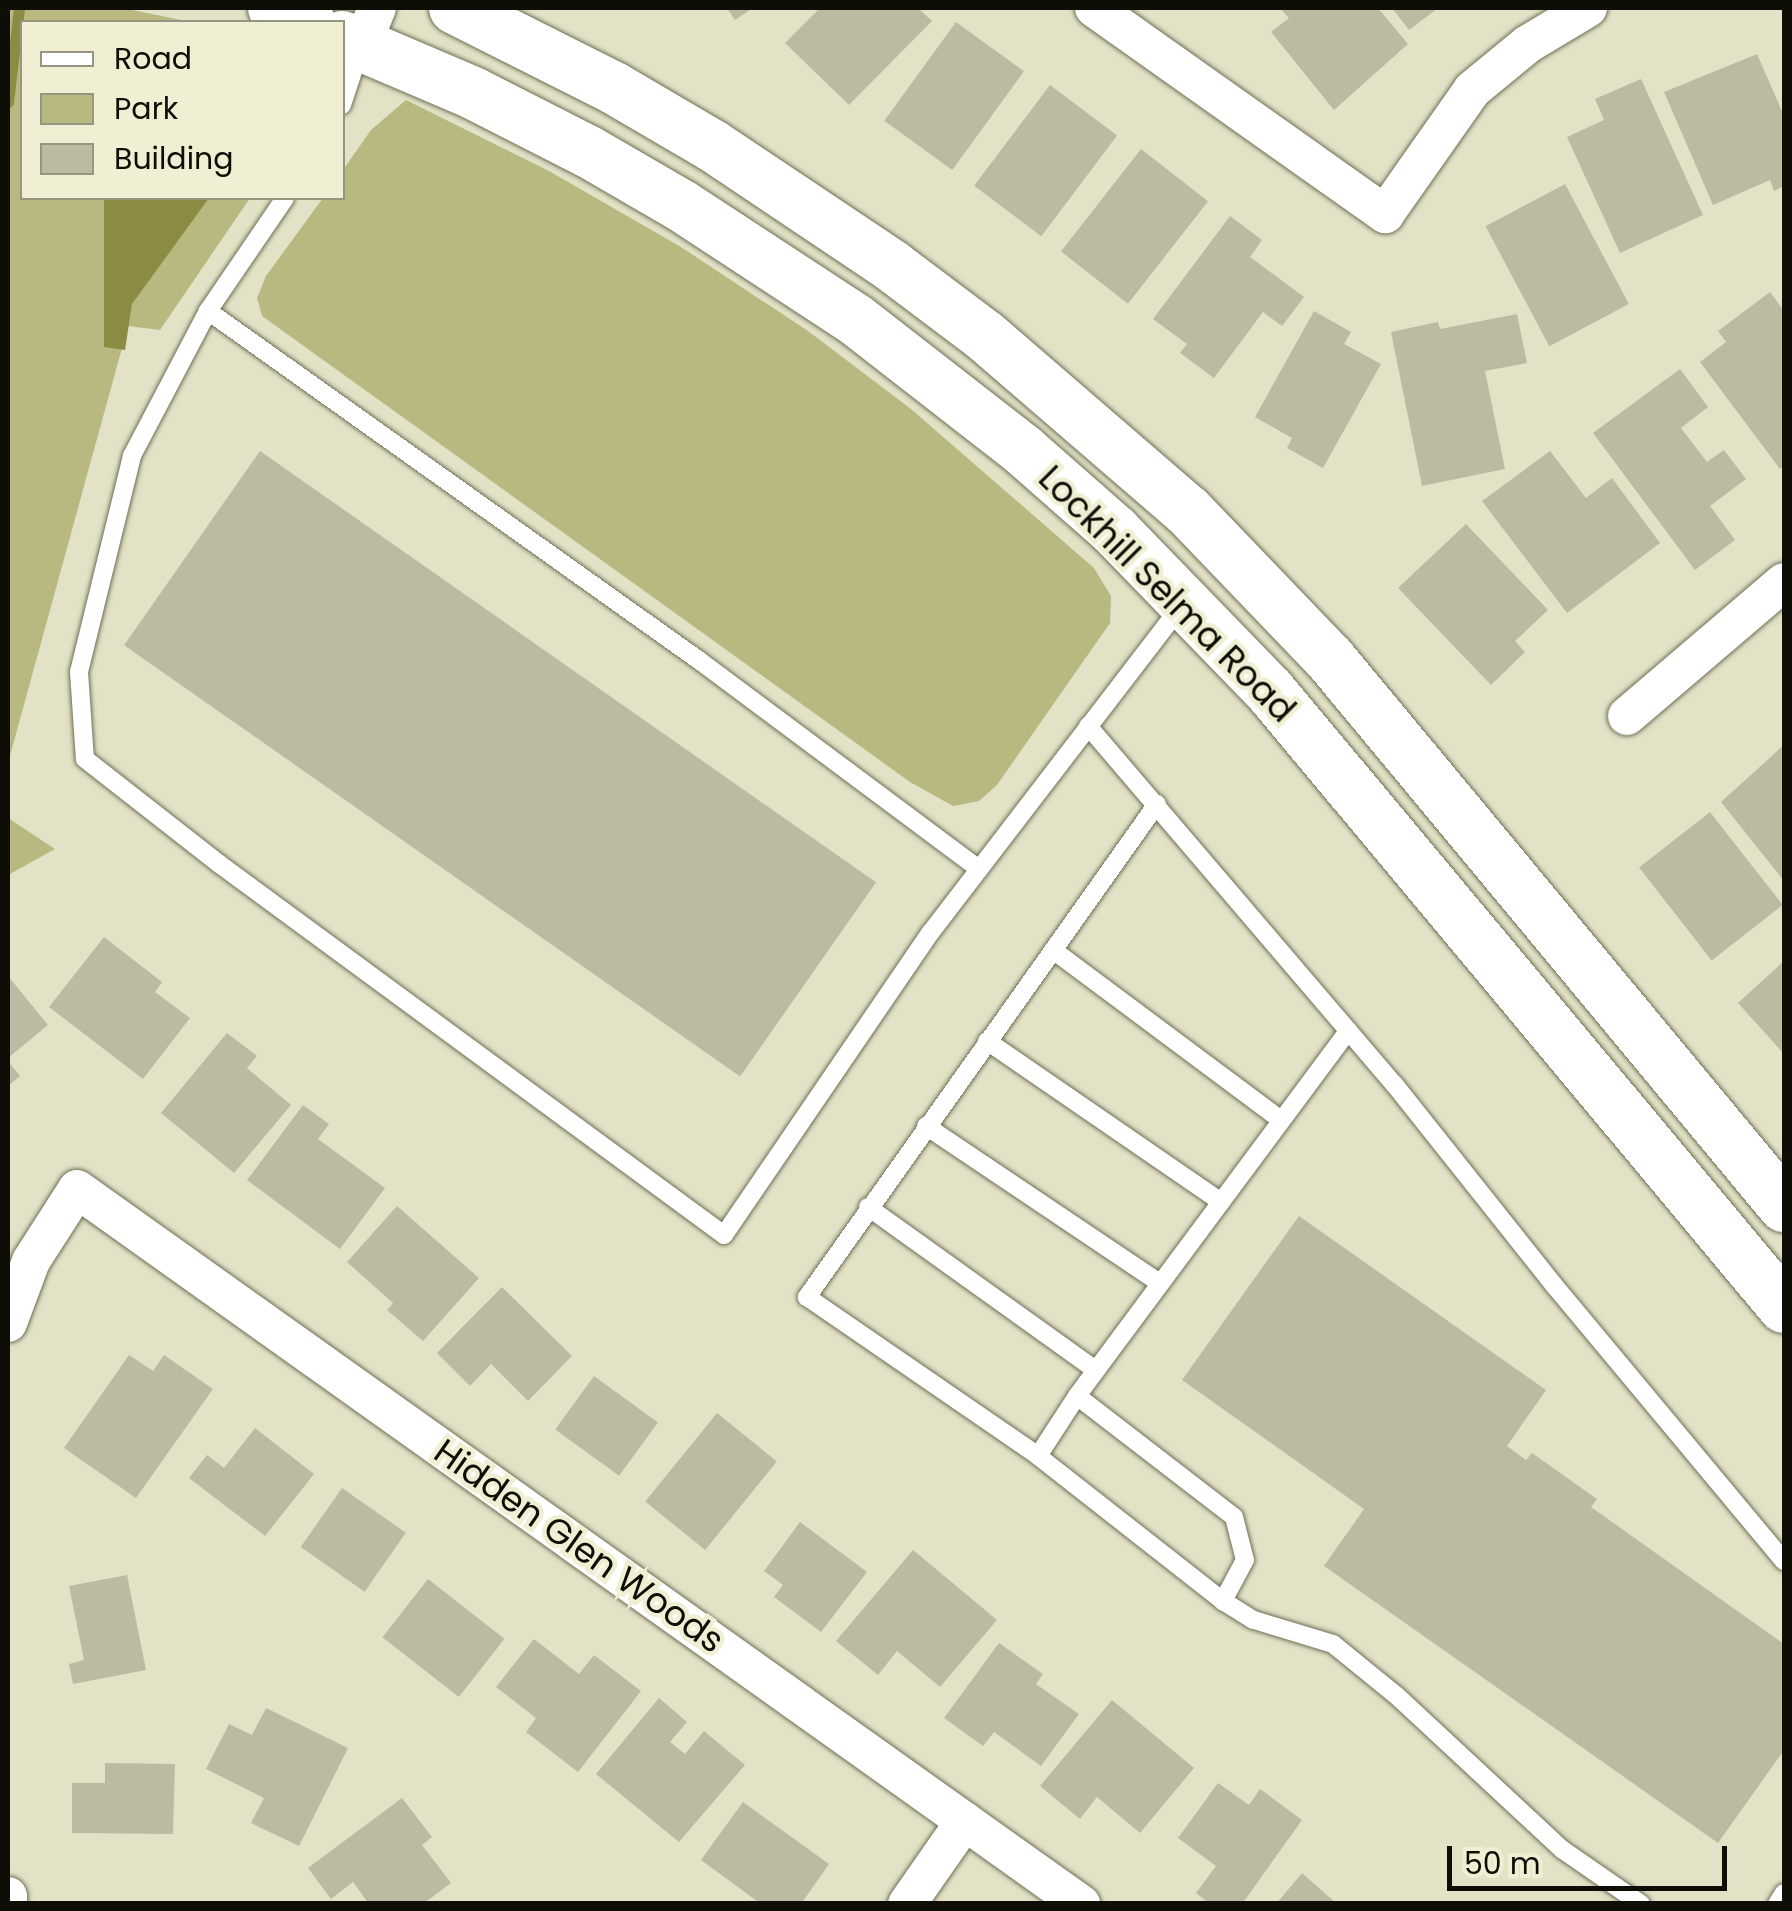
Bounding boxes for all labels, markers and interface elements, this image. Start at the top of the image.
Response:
legend [20,20,345,200]
text: Road [114,37,192,80]
text: Park [114,87,178,130]
text: Building [114,137,234,180]
street label: Lockhill Selma Road [1030,457,1304,731]
street label: Hidden Glen Woods [426,1430,732,1662]
scale bar [1452,1826,1732,1888]
text: 50 m [1464,1842,1541,1885]

